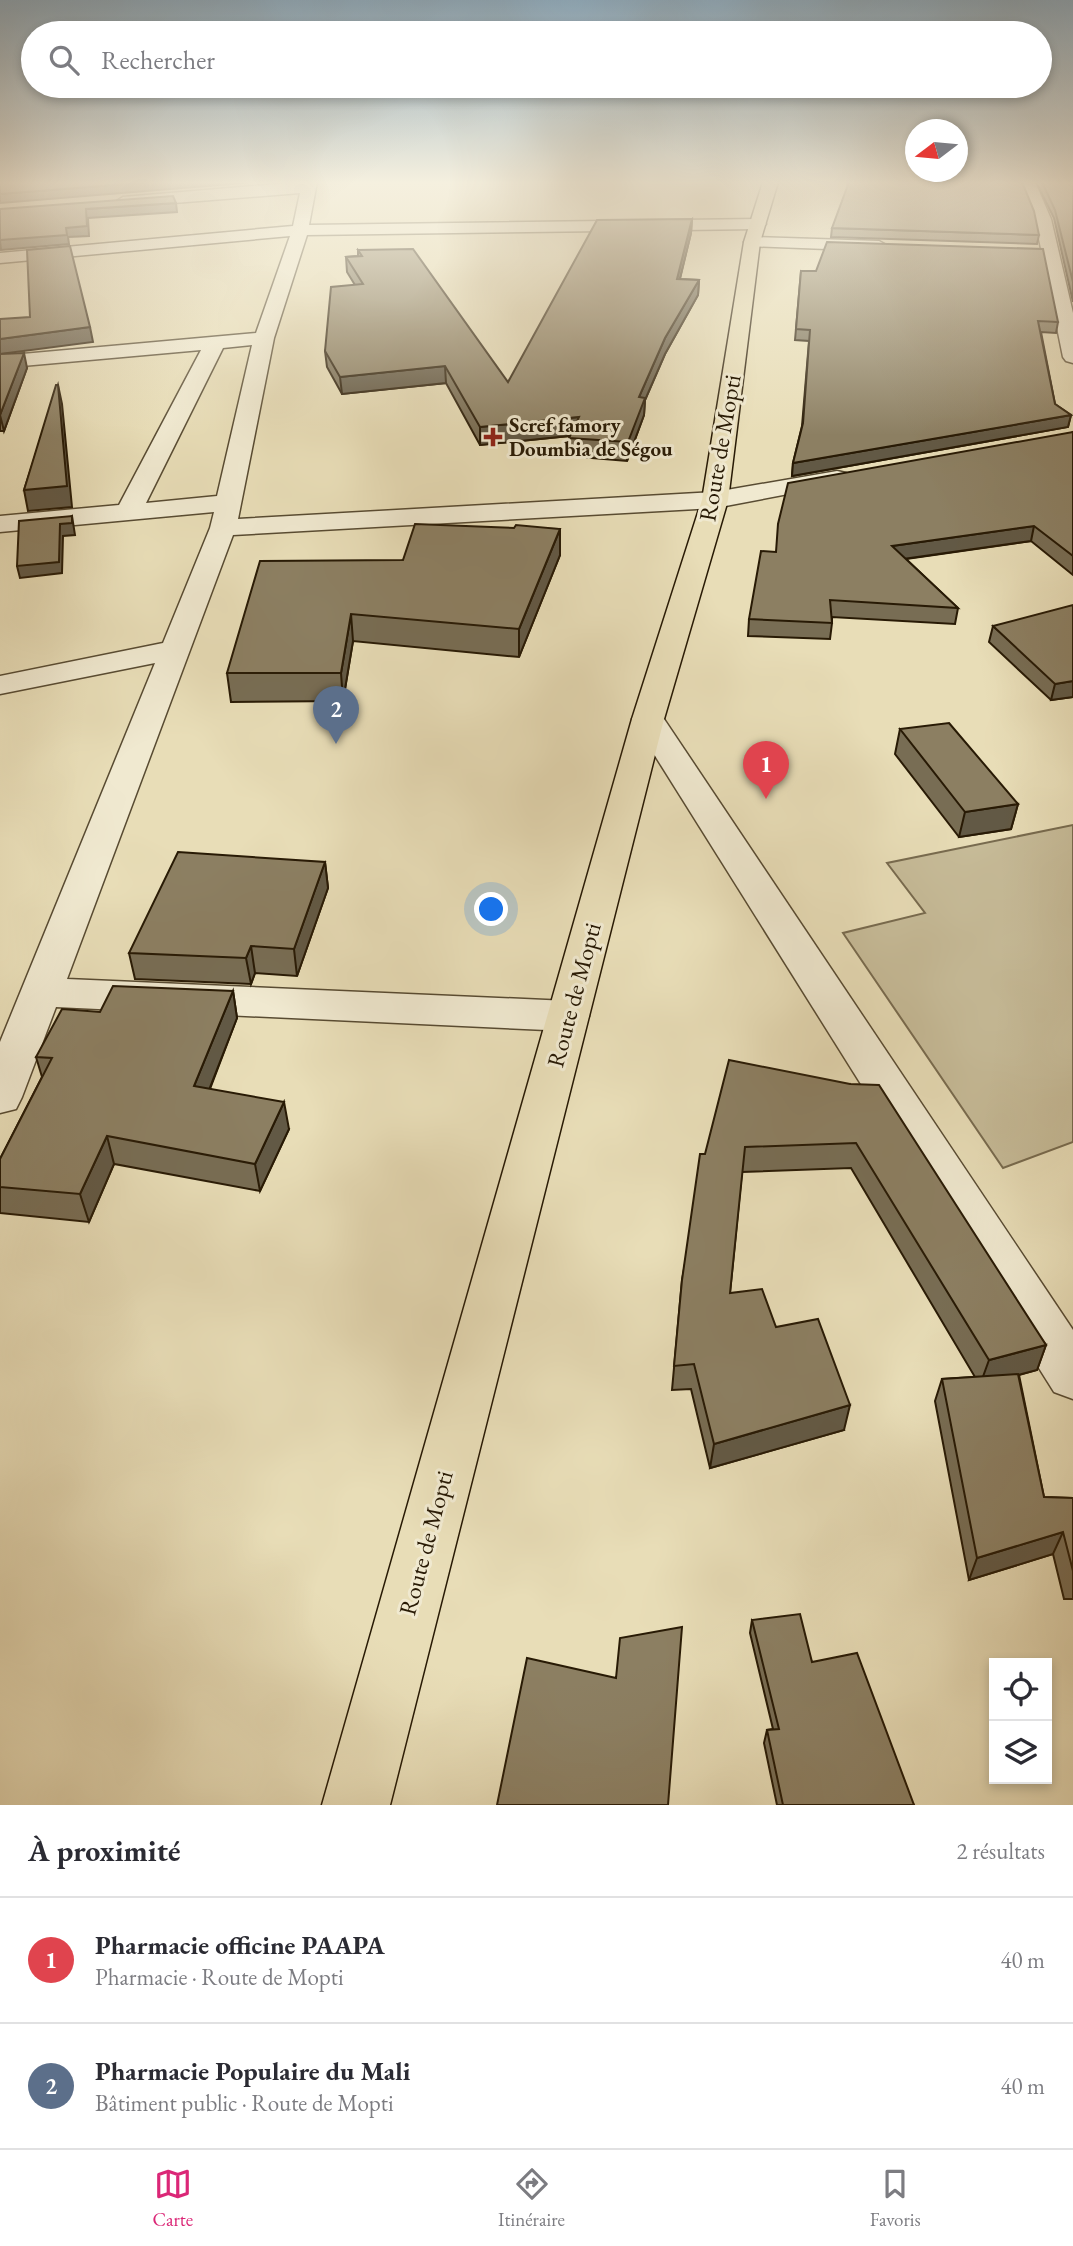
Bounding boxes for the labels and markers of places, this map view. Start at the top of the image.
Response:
place label: Scref famory Doumbia de Ségou [509,411,673,462]
marker: Scref famory Doumbia de Ségou [483,427,503,447]
pin: 2 [313,686,359,744]
pin: 1 [743,741,789,799]

